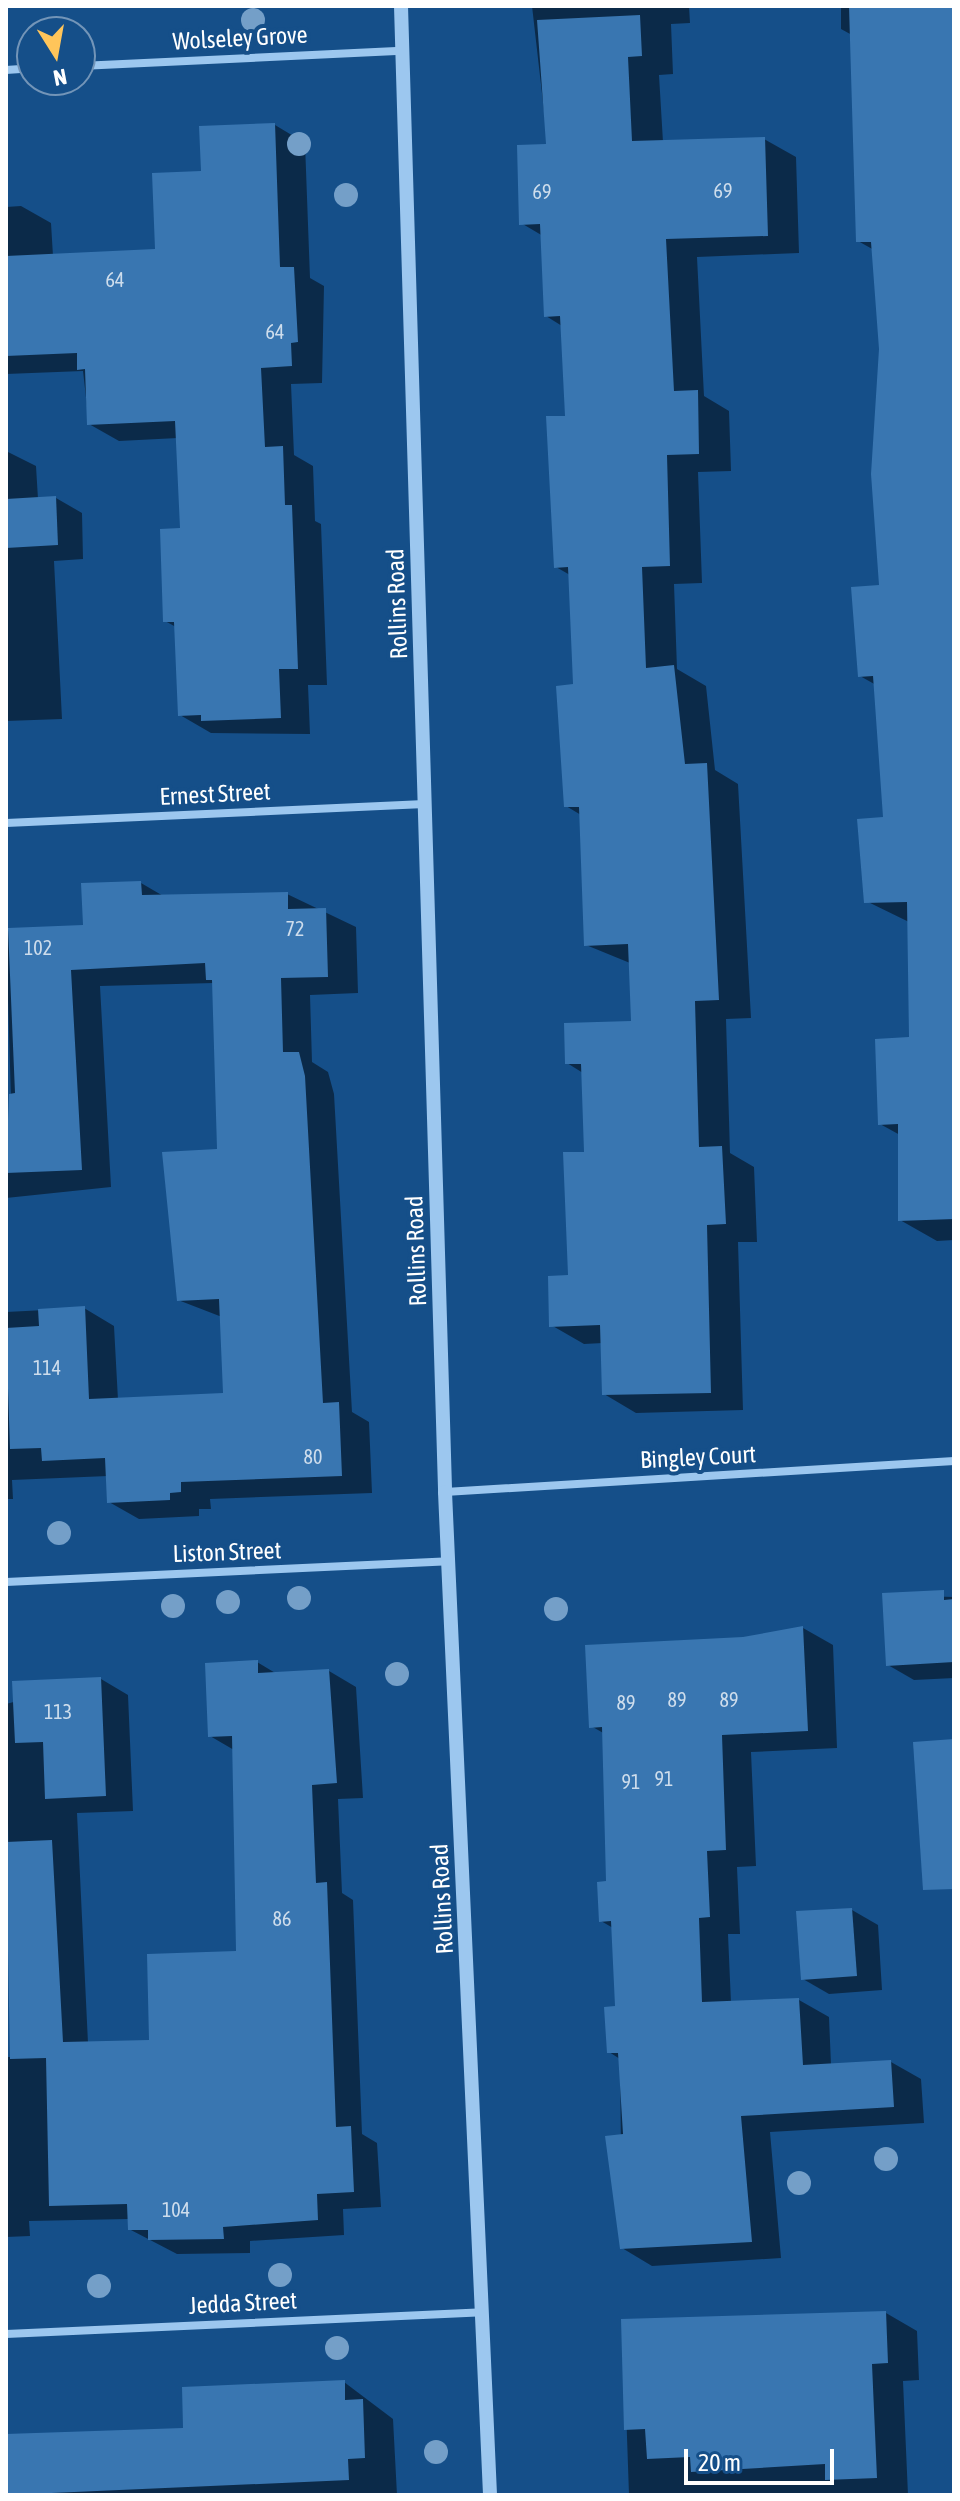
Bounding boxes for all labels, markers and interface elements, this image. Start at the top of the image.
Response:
north arrow [16,16,96,96]
street label: Wolseley Grove [172,20,308,56]
text: N [51,64,69,92]
house number: 69 [714,178,732,202]
house number: 69 [533,179,551,203]
house number: 64 [106,267,124,291]
house number: 64 [266,319,284,343]
street label: Rollins Road [381,548,413,660]
street label: Ernest Street [159,777,271,811]
house number: 72 [286,916,304,940]
house number: 102 [24,935,52,959]
street label: Rollins Road [400,1195,432,1307]
house number: 114 [33,1355,61,1379]
street label: Bingley Court [639,1440,757,1474]
house number: 80 [304,1444,322,1468]
street label: Liston Street [172,1536,282,1568]
house number: 89 [668,1687,686,1711]
house number: 89 [720,1687,738,1711]
house number: 89 [617,1690,635,1714]
house number: 113 [44,1699,72,1723]
house number: 91 [655,1766,673,1790]
house number: 91 [622,1769,640,1793]
street label: Rollins Road [425,1843,459,1955]
house number: 86 [273,1906,291,1930]
house number: 104 [162,2197,190,2221]
street label: Jedda Street [188,2286,298,2320]
scale bar [688,2433,838,2483]
text: 20 m [698,2449,741,2476]

